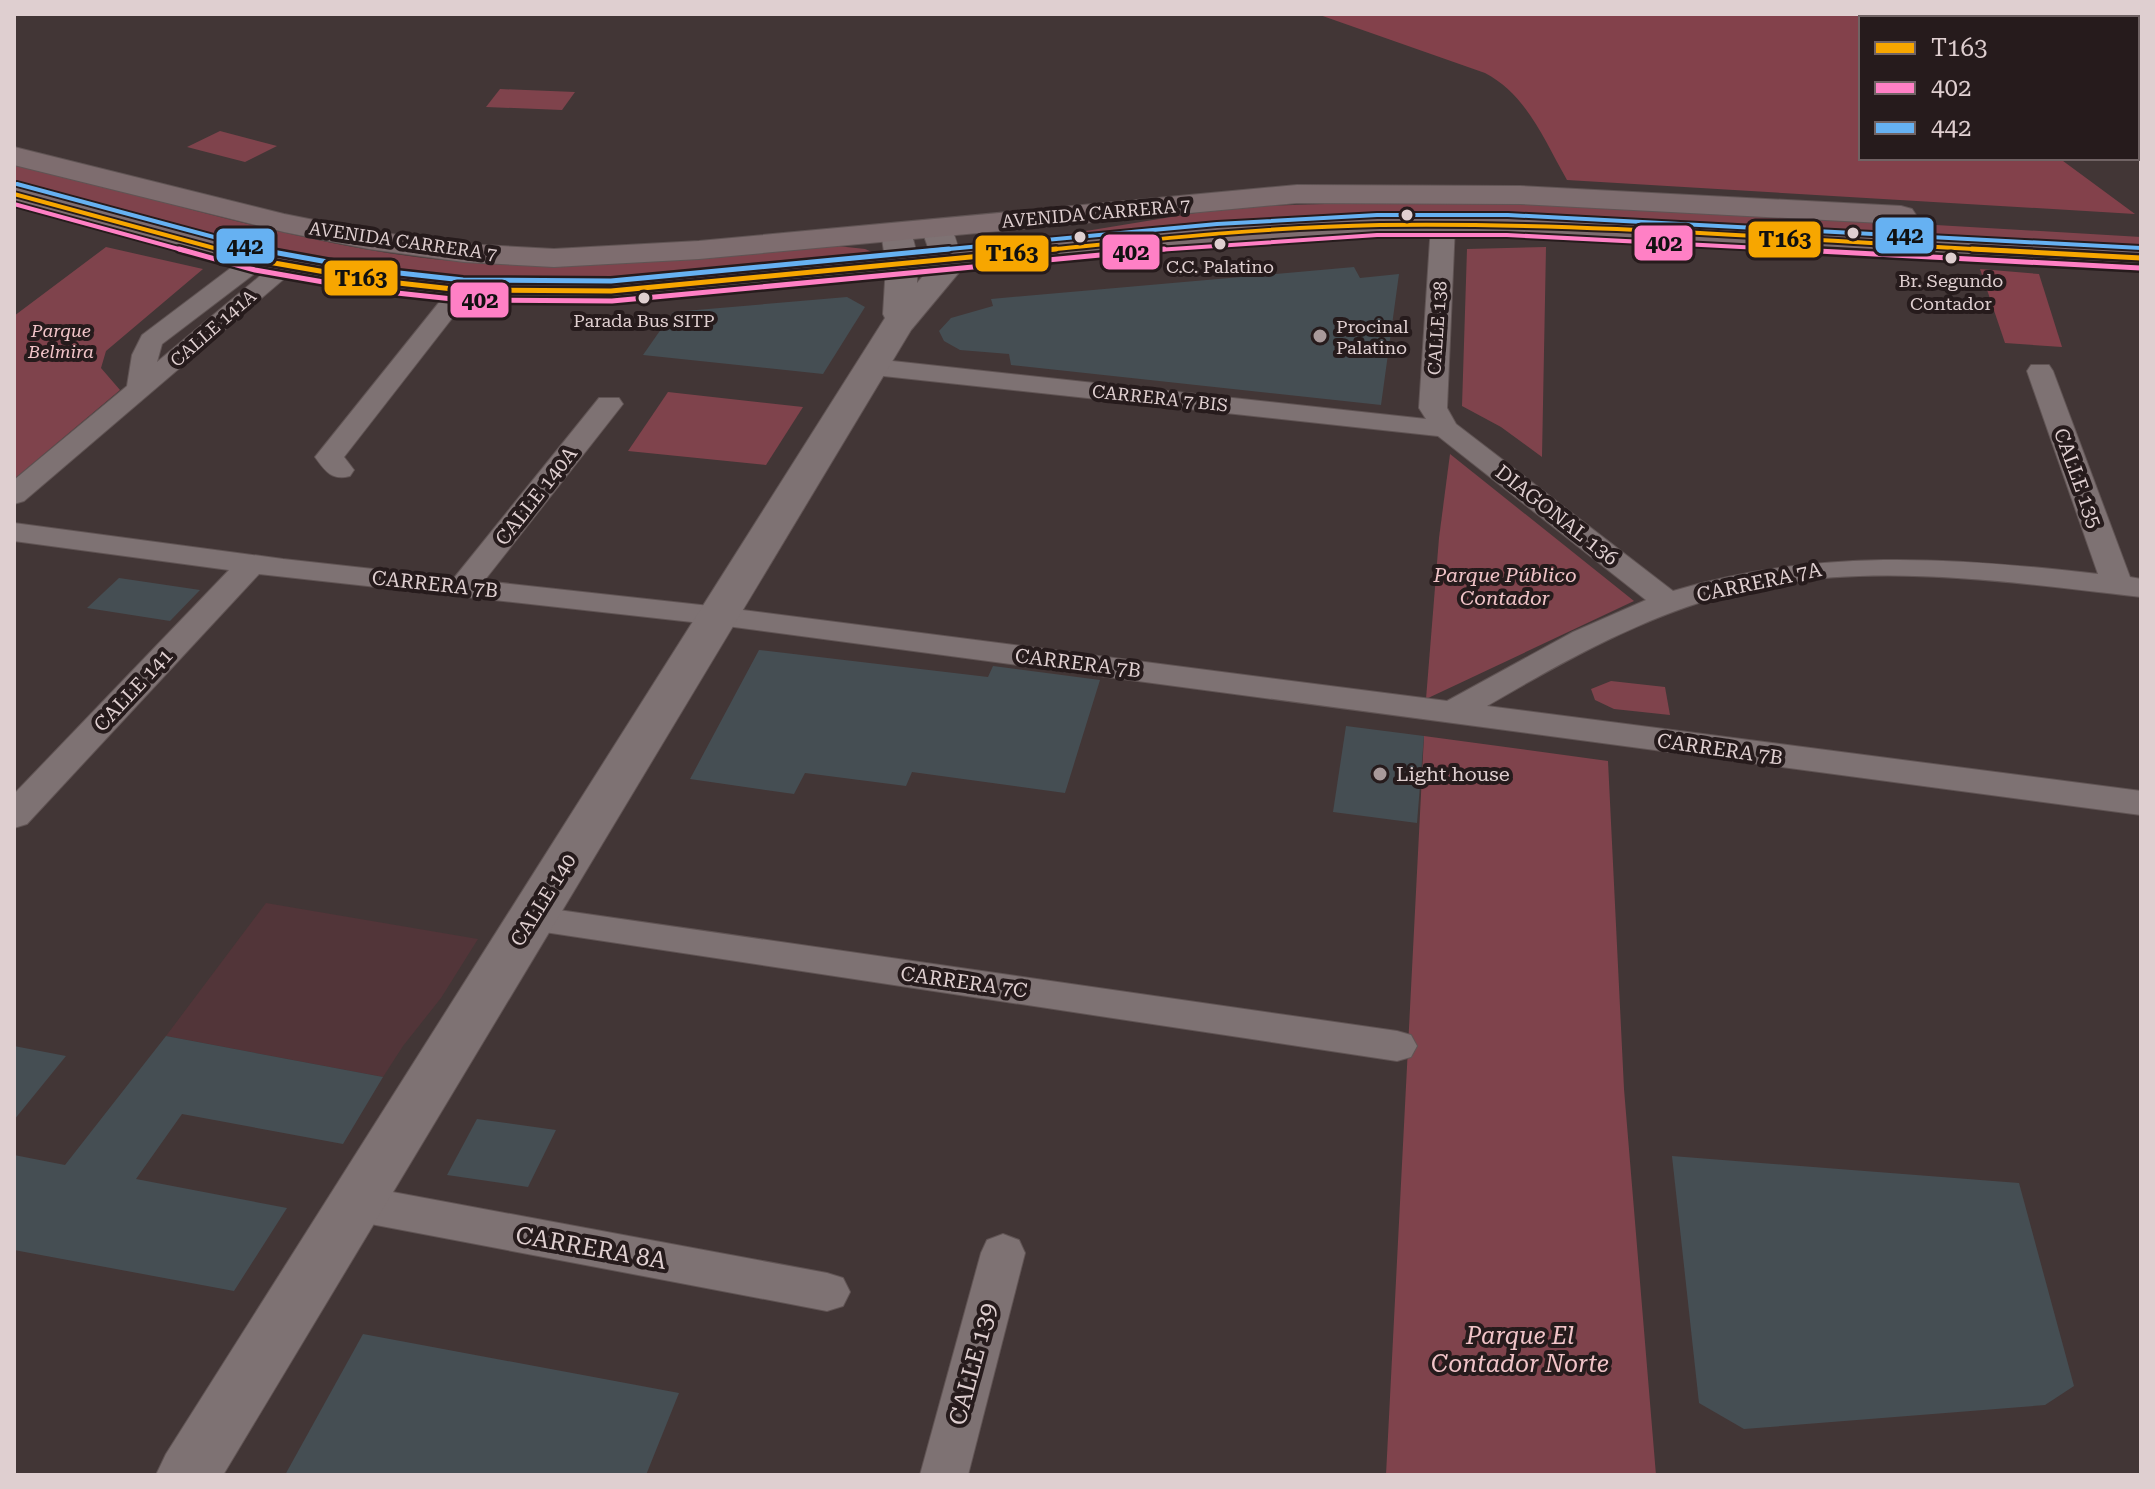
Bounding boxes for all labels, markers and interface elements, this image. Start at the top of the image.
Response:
legend [1859,16,2139,160]
text: T163 [1931,34,1987,62]
text: 402 [1931,74,1971,102]
text: 442 [1931,114,1971,142]
street label: AVENIDA CARRERA 7 [1001,194,1191,232]
unlabelled marker [1399,207,1415,223]
line badge: 442 [1874,216,1935,255]
street label: AVENIDA CARRERA 7 [308,217,498,265]
line badge: T163 [1747,220,1822,259]
text: 442 [1887,223,1923,248]
line badge: 402 [1633,224,1694,262]
unlabelled marker [1845,225,1861,241]
line badge: 442 [215,227,276,265]
text: T163 [1759,227,1811,252]
unlabelled marker [1072,229,1088,245]
text: 402 [1646,231,1682,256]
line badge: 402 [1101,233,1161,271]
text: 442 [227,234,263,259]
line badge: T163 [974,234,1050,273]
marker: C.C. Palatino [1212,236,1228,252]
text: 402 [1113,240,1149,265]
text: T163 [986,241,1038,266]
marker: Br. Segundo Contador [1943,250,1959,266]
place label: C.C. Palatino [1166,256,1274,277]
line badge: T163 [323,259,399,297]
text: T163 [335,266,387,291]
place label: Br. Segundo Contador [1899,270,2003,314]
street label: CALLE 138 [1423,280,1451,376]
line badge: 402 [449,281,510,319]
street label: CALLE 141A [166,285,260,371]
text: 402 [462,288,498,313]
marker: Parada Bus SITP [636,290,652,306]
place label: Parada Bus SITP [573,310,715,331]
place label: Procinal Palatino [1336,316,1409,358]
park label: Parque Belmira [27,320,94,362]
marker: Procinal Palatino [1311,327,1329,345]
street label: CARRERA 7 BIS [1091,380,1229,416]
street label: CALLE 135 [2049,425,2107,531]
street label: CALLE 140A [490,442,582,550]
street label: DIAGONAL 136 [1491,460,1623,570]
street label: CARRERA 7A [1694,557,1824,607]
park label: Parque Público Contador [1432,563,1577,610]
street label: CARRERA 7B [371,565,499,603]
street label: CARRERA 7B [1014,643,1142,683]
street label: CALLE 141 [89,644,177,736]
street label: CARRERA 7B [1656,728,1784,770]
place label: Light house [1396,762,1510,786]
marker: Light house [1371,765,1389,783]
street label: CALLE 140 [505,849,581,951]
street label: CARRERA 7C [899,961,1029,1003]
street label: CARRERA 8A [513,1221,669,1275]
street label: CALLE 139 [943,1300,1003,1428]
park label: Parque El Contador Norte [1431,1322,1609,1378]

